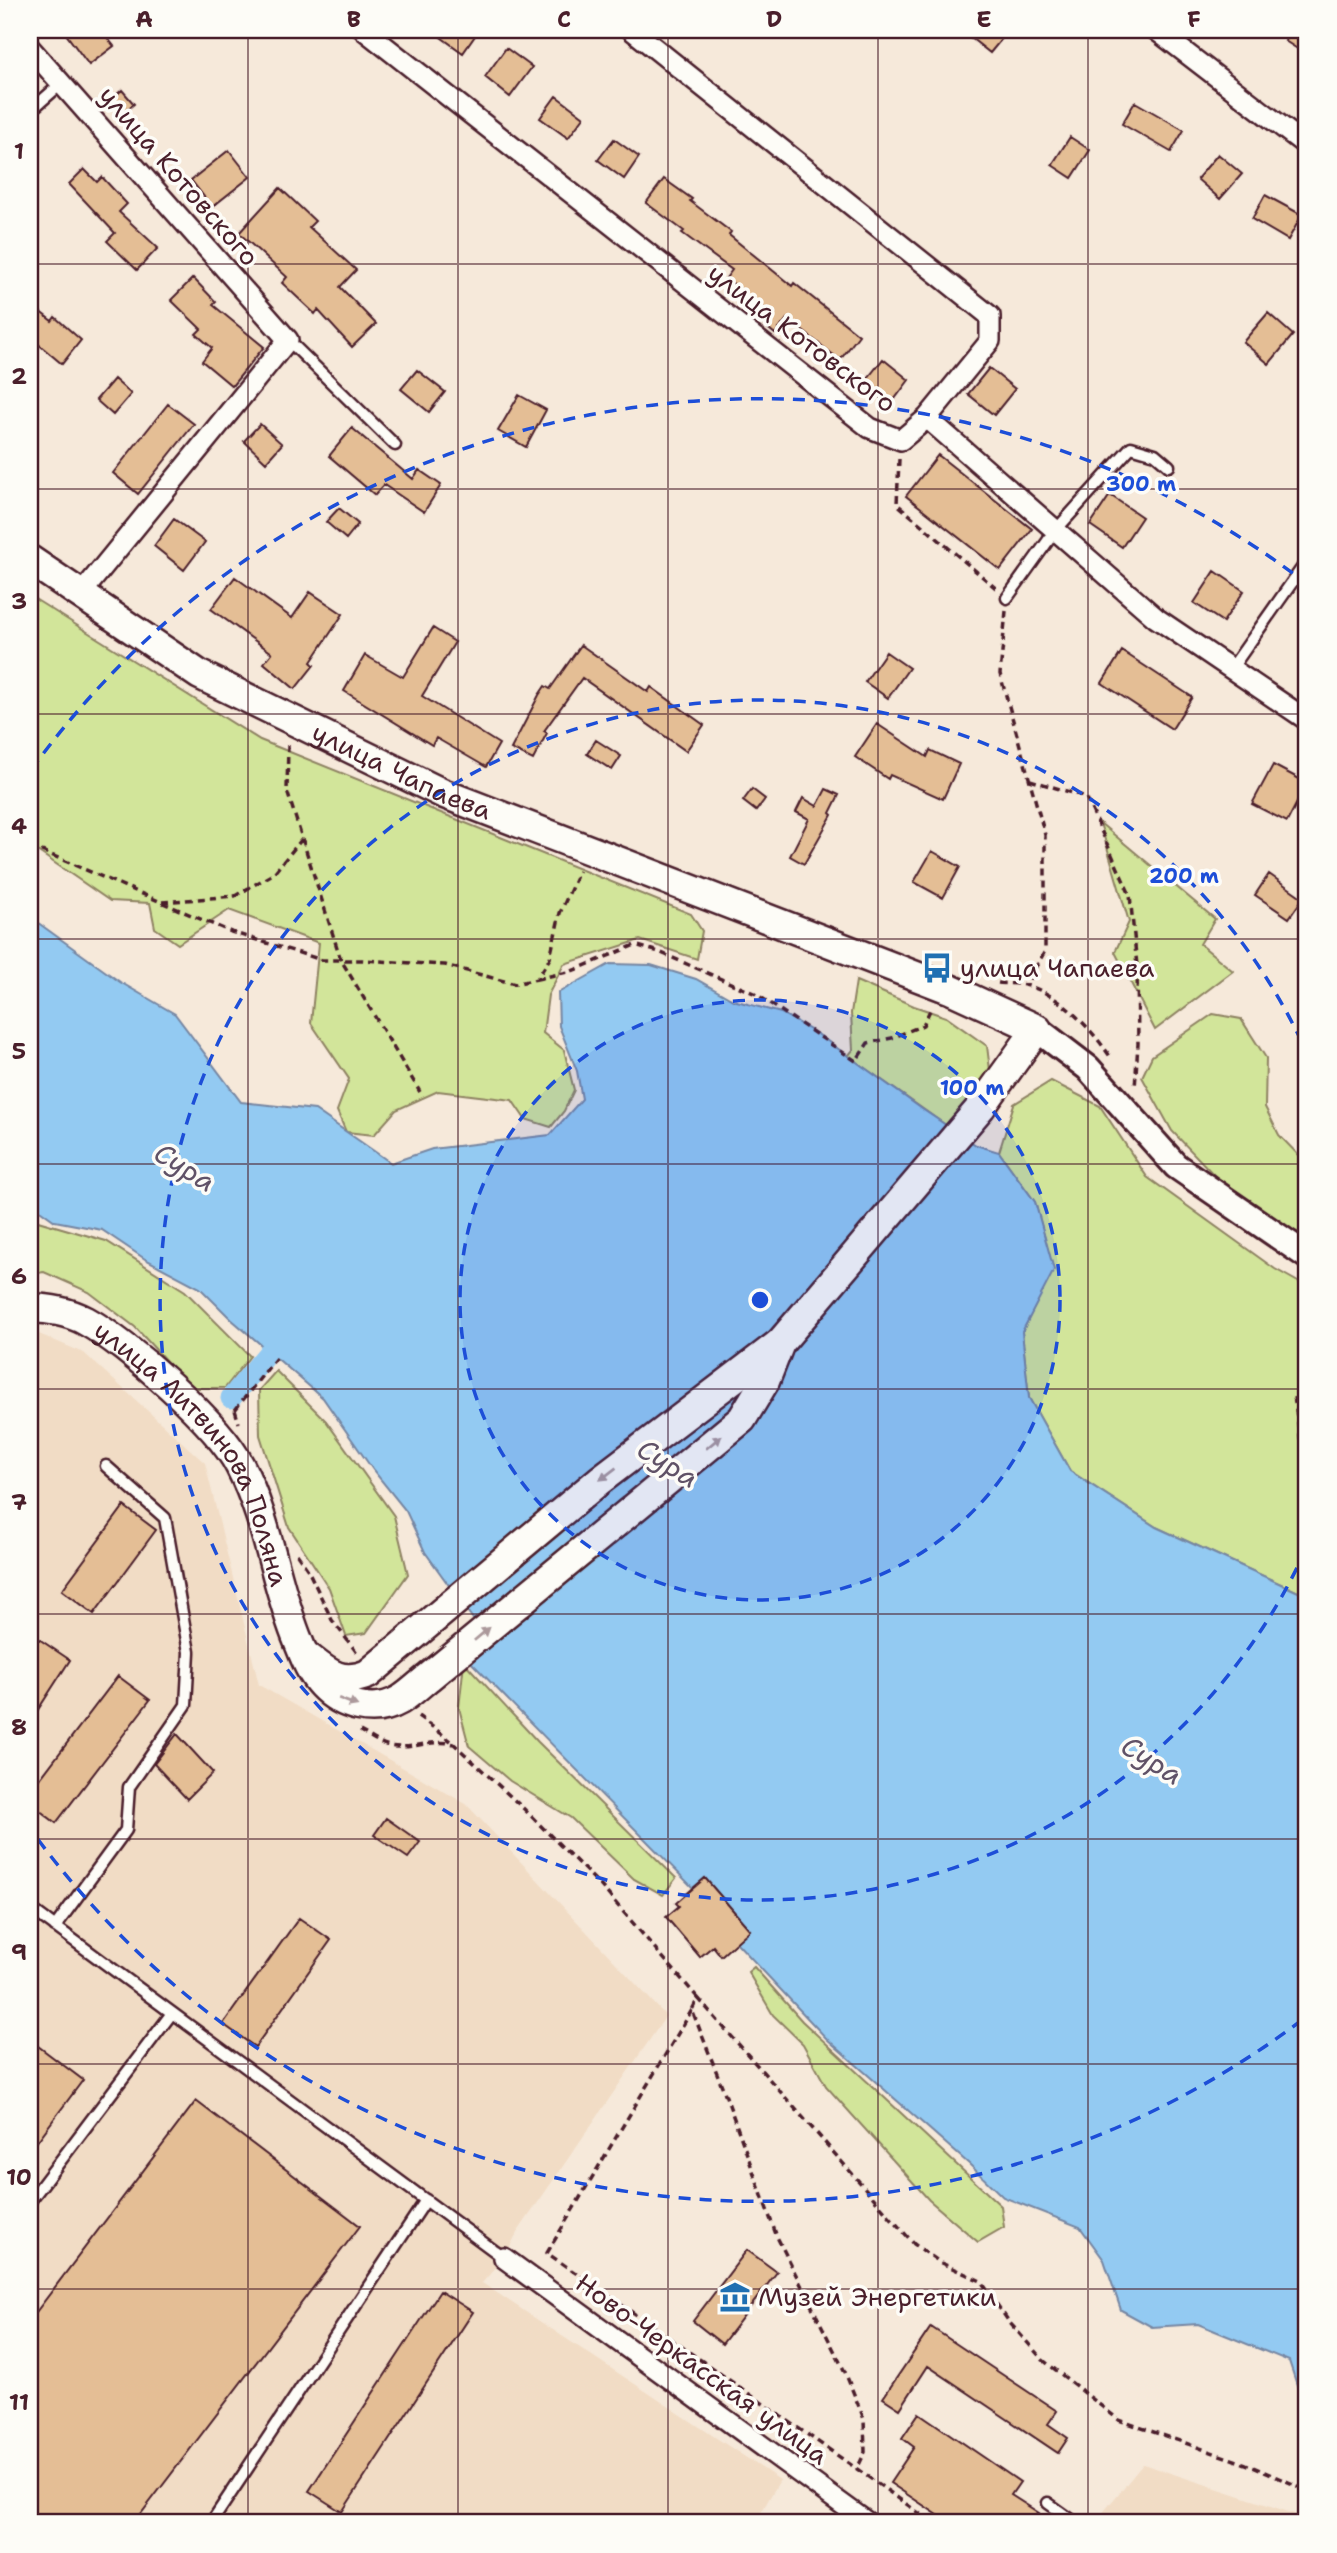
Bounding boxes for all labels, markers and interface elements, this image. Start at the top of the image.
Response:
text: A [135,4,153,34]
text: B [347,4,361,34]
text: C [557,4,571,34]
text: D [766,4,782,34]
text: E [976,4,992,34]
text: F [1187,4,1201,34]
street label: улица Котовского [91,78,267,273]
text: 1 [14,136,24,166]
street label: улица Котовского [701,255,904,420]
text: 2 [11,361,27,391]
text: 300 m [1106,470,1176,498]
text: 3 [11,586,27,616]
street label: улица Чапаева [306,714,497,828]
text: 4 [11,811,27,841]
text: 200 m [1149,862,1219,890]
place label: улица Чапаева [960,950,1154,985]
bus stop icon: улица Чапаева [920,951,954,985]
text: 5 [12,1036,26,1066]
text: 100 m [940,1074,1004,1102]
water label: Сура [147,1133,223,1201]
text: 6 [11,1261,27,1291]
centre of rings [748,1288,772,1312]
street label: улица Литвинова Поляна [87,1313,297,1590]
water label: Сура [630,1429,706,1497]
one-way arrow [705,1435,722,1450]
one-way arrow [600,1466,618,1481]
text: 7 [11,1487,27,1517]
one-way arrow [472,1626,490,1641]
one-way arrow [338,1697,359,1708]
text: 8 [11,1712,27,1742]
water label: Сура [1114,1726,1190,1794]
text: 9 [11,1937,27,1967]
text: 10 [6,2162,32,2192]
street label: Ново-Черкасская улица [569,2265,836,2472]
place label: Музей Энергетики [758,2279,997,2314]
museum icon: Музей Энергетики [718,2280,752,2314]
text: 11 [9,2387,29,2417]

